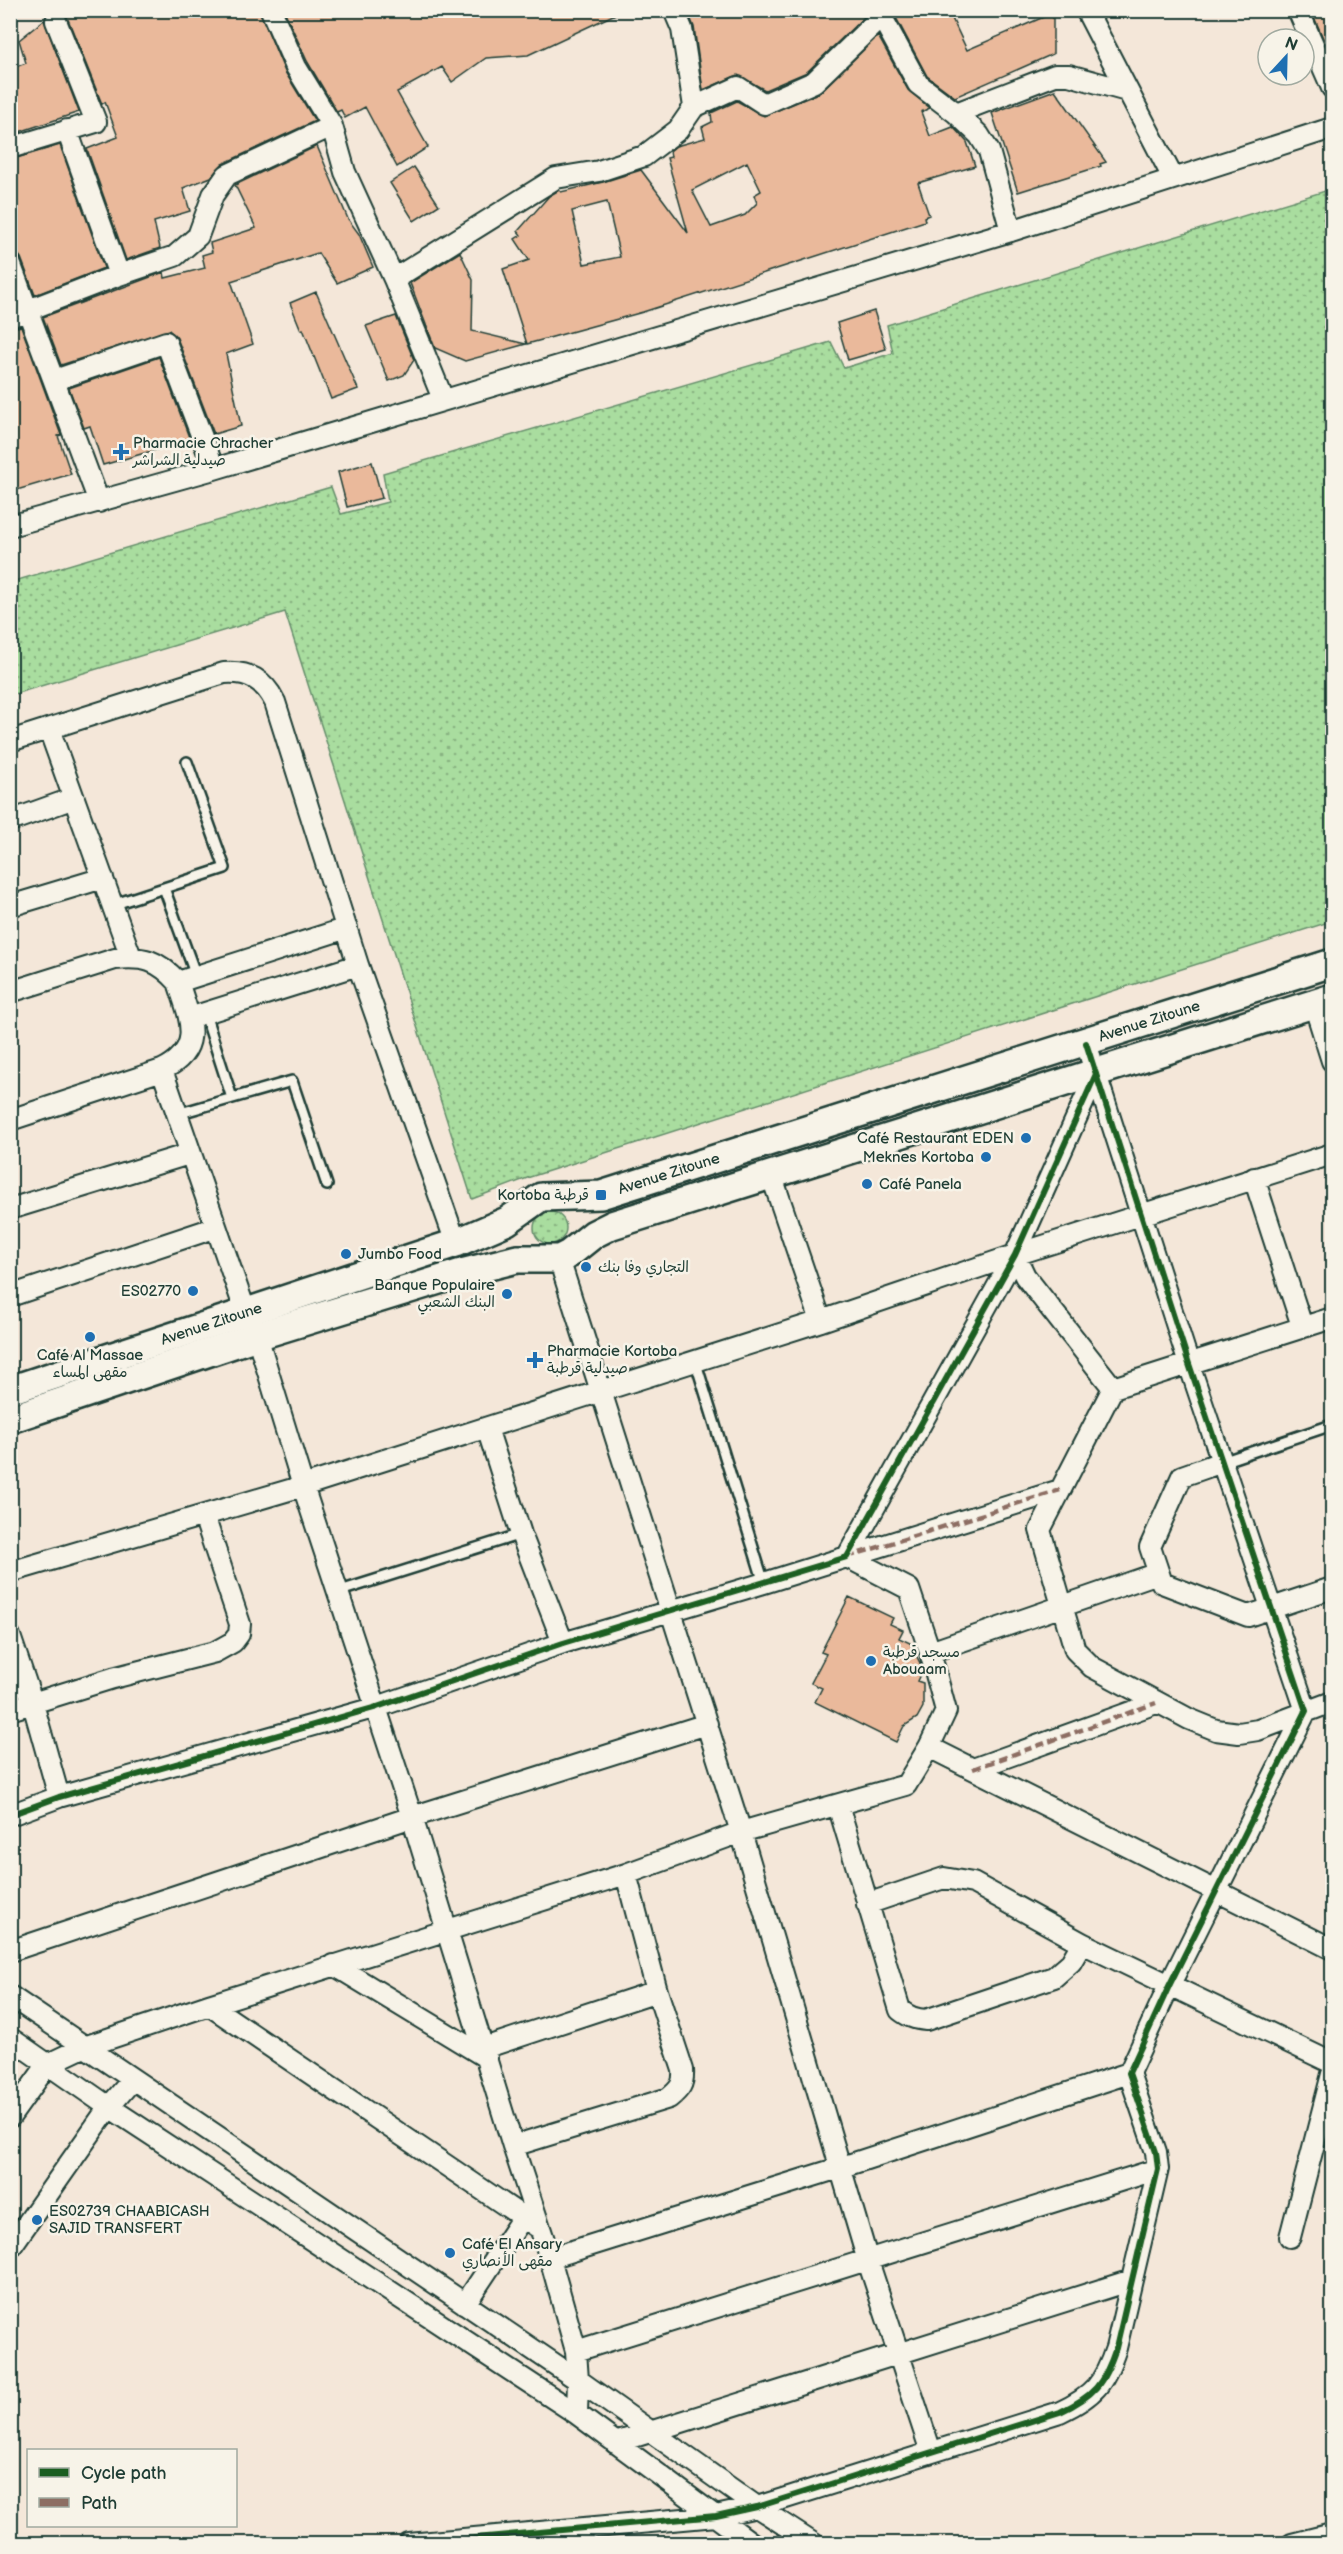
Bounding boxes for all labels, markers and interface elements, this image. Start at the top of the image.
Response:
north arrow [1256,27,1316,87]
text: N [1282,33,1300,56]
place label: Pharmacie Chracher صيدلية الشراشر [131,434,274,470]
marker: Pharmacie Chracher صيدلية الشراشر [114,445,128,459]
street label: Avenue Zitoune [1096,996,1202,1046]
place label: Café Restaurant EDEN [857,1129,1014,1148]
marker: Café Restaurant EDEN [1019,1131,1033,1145]
street label: Avenue Zitoune [616,1148,722,1198]
place label: Meknes Kortoba [863,1148,974,1167]
marker: Meknes Kortoba [979,1150,993,1164]
place label: Café Panela [879,1175,962,1194]
marker: Café Panela [860,1177,874,1191]
place label: Kortoba قرطبة [497,1186,589,1205]
marker: Kortoba قرطبة [594,1188,608,1202]
place label: Jumbo Food [358,1245,442,1264]
marker: Jumbo Food [339,1247,353,1261]
place label: التجاري وفا بنك [598,1258,689,1278]
marker: التجاري وفا بنك [579,1260,593,1274]
place label: Banque Populaire البنك الشعبي [374,1276,495,1315]
place label: ES02770 [121,1282,181,1301]
marker: ES02770 [186,1284,200,1298]
marker: Banque Populaire البنك الشعبي [500,1287,514,1301]
street label: Avenue Zitoune [158,1298,264,1349]
marker: Café Al Massae مقهى المساء [83,1330,97,1344]
place label: Pharmacie Kortoba صيدلية قرطبة [547,1342,677,1378]
place label: Café Al Massae مقهى المساء [37,1346,143,1382]
marker: Pharmacie Kortoba صيدلية قرطبة [528,1353,542,1367]
place label: مسجد قرطبة Abouaam [883,1643,960,1679]
marker: مسجد قرطبة Abouaam [864,1654,878,1668]
place label: ES02739 CHAABICASH SAJID TRANSFERT [49,2202,210,2238]
marker: ES02739 CHAABICASH SAJID TRANSFERT [30,2213,44,2227]
place label: Café El Ansary مقهى الأنصاري [462,2235,562,2272]
marker: Café El Ansary مقهى الأنصاري [443,2246,457,2260]
legend [27,2449,237,2527]
text: Cycle path [81,2463,167,2484]
text: Path [81,2493,117,2514]

